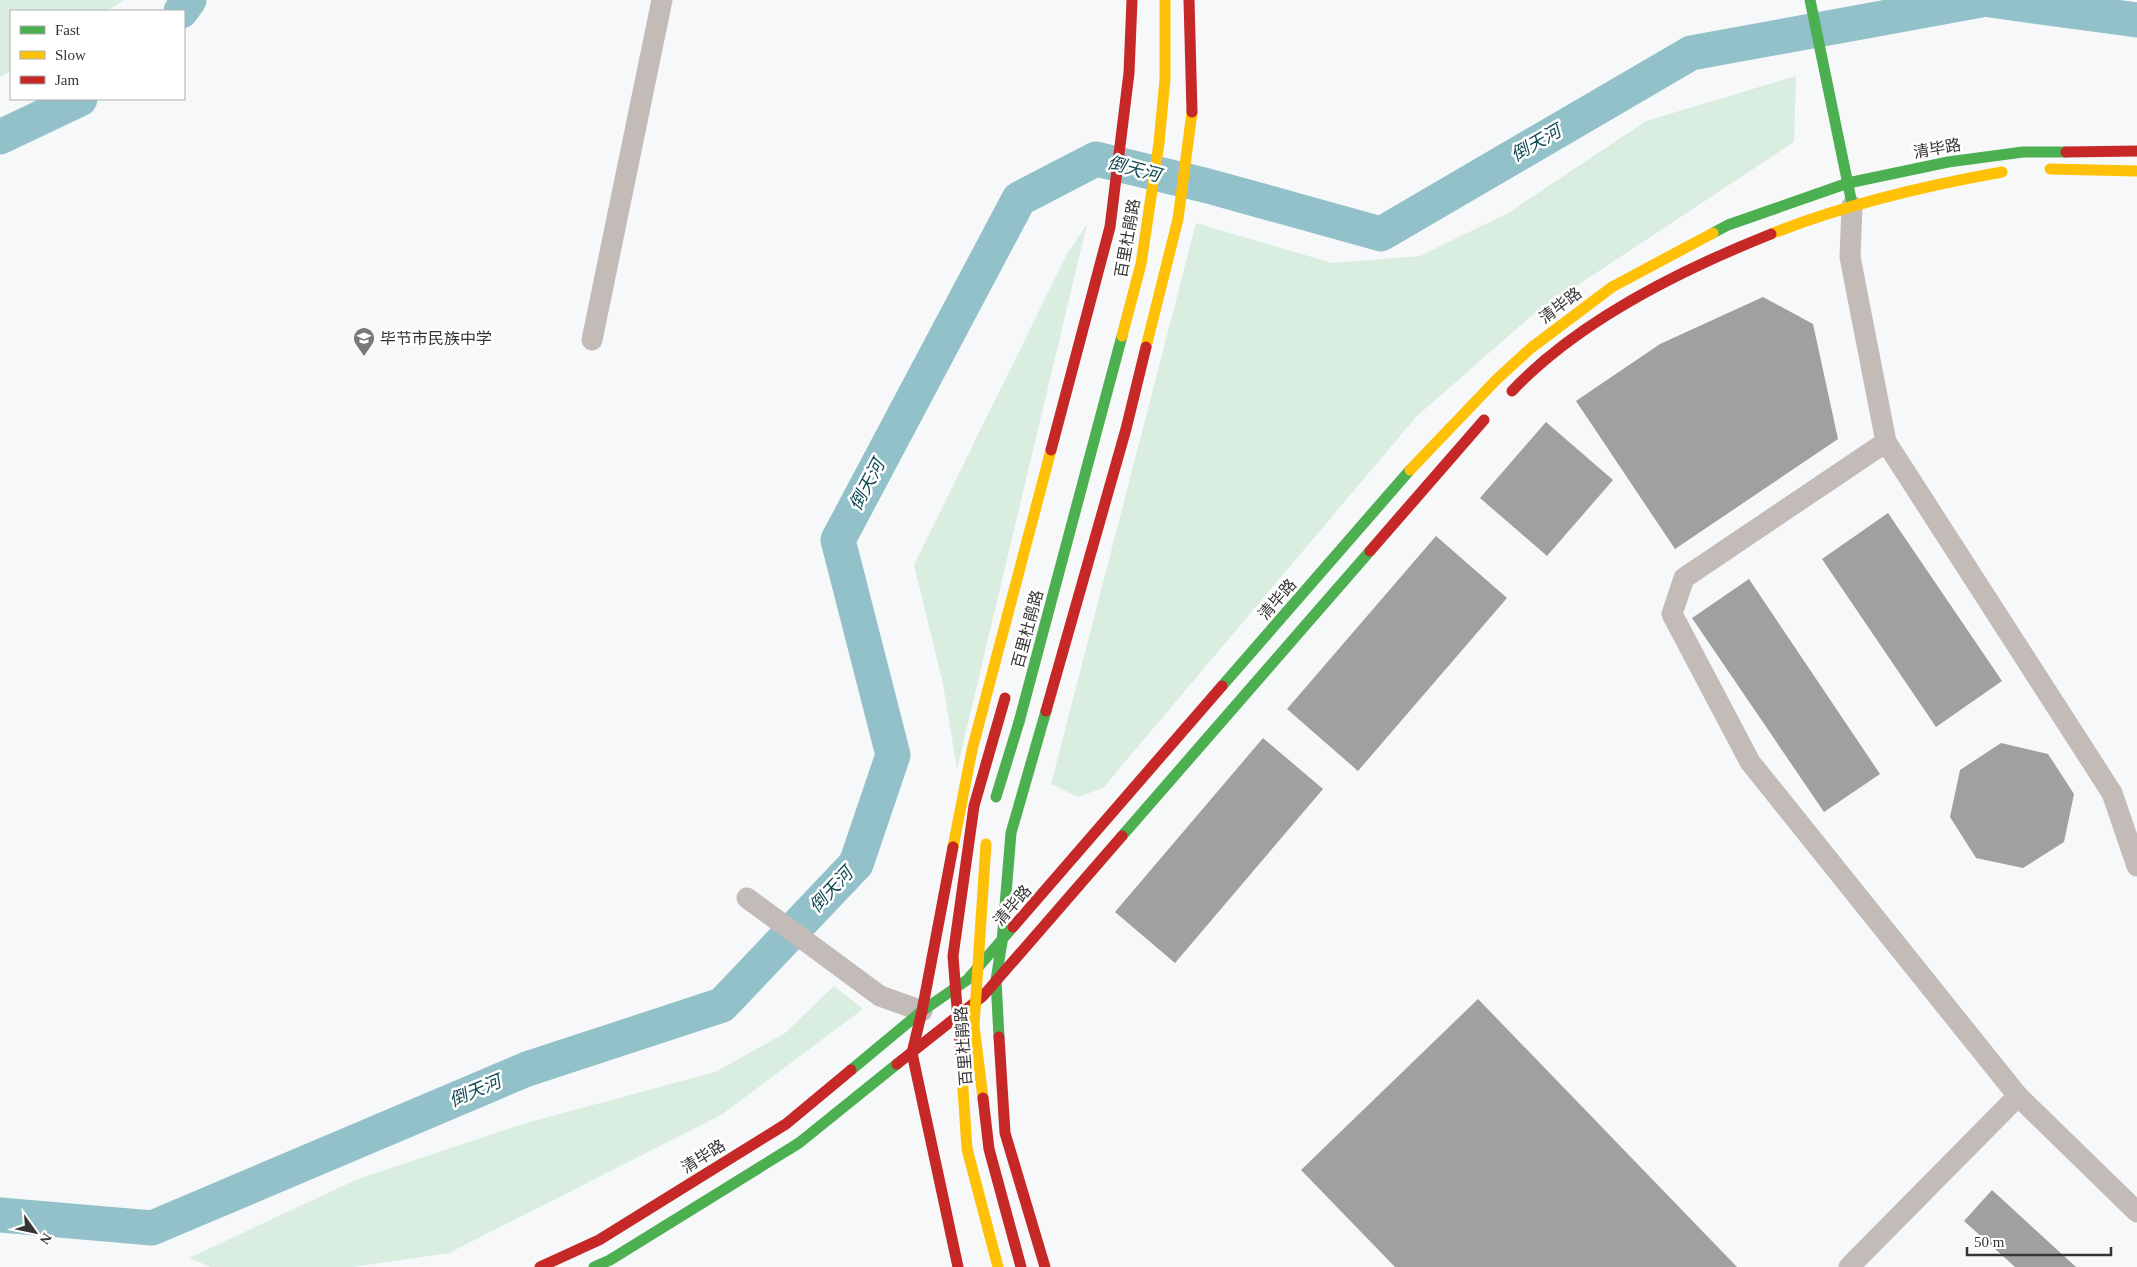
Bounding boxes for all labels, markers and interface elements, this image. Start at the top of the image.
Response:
legend [10,10,185,100]
text: Fast [55,22,81,38]
text: Slow [55,47,86,63]
text: Jam [55,72,79,88]
water label: 倒天河 [1508,119,1567,165]
street label: 清毕路 [1912,136,1962,161]
water label: 倒天河 [1105,152,1166,186]
street label: 百里杜鹃路 [1112,197,1143,279]
street label: 清毕路 [1536,284,1585,327]
school or university icon: 毕节市民族中学 [352,326,376,357]
place label: 毕节市民族中学 [380,330,492,347]
water label: 倒天河 [845,454,890,514]
street label: 清毕路 [1255,576,1300,623]
street label: 百里杜鹃路 [1009,588,1046,670]
water label: 倒天河 [805,861,859,917]
street label: 清毕路 [990,882,1035,929]
street label: 百里杜鹃路 [952,1005,975,1086]
water label: 倒天河 [446,1070,507,1111]
street label: 清毕路 [678,1136,728,1176]
north arrow [10,1207,60,1257]
scale bar [1967,1224,2111,1256]
text: N [36,1230,55,1247]
text: 50 m [1974,1234,2005,1250]

